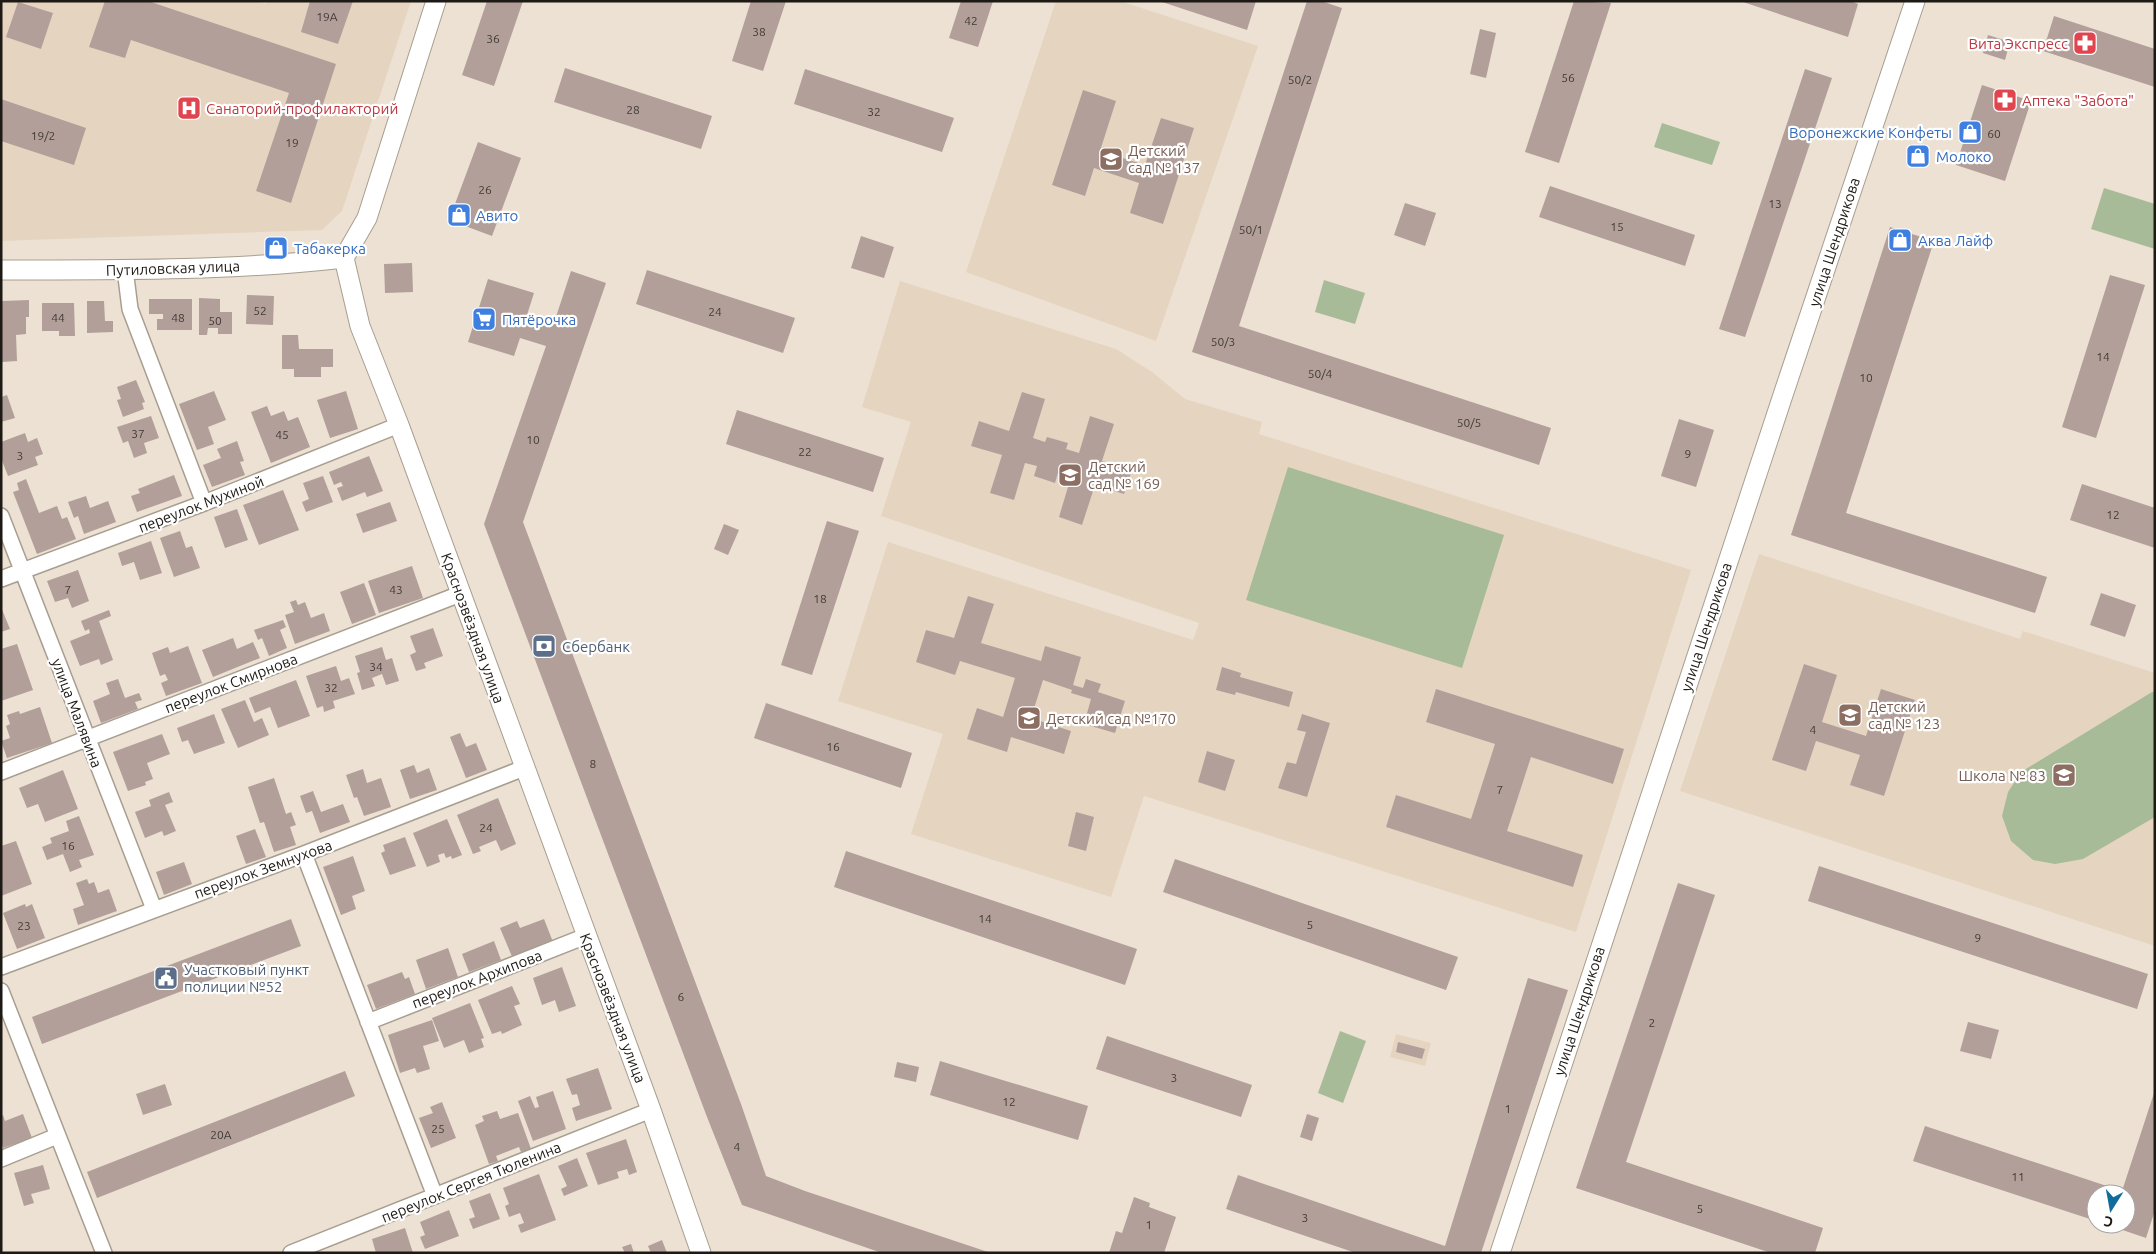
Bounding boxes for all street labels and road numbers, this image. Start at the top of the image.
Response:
street label: улица Шендрикова [1805,175,1863,309]
street label: Путиловская улица [106,257,240,279]
street label: переулок Мухиной [136,472,266,536]
street label: Краснозвёздная улица [438,550,508,706]
street label: улица Шендрикова [1677,560,1735,694]
street label: переулок Смирнова [162,650,300,716]
street label: улица Малявина [48,656,106,770]
street label: переулок Земнухова [192,836,334,902]
street label: Краснозвёздная улица [577,931,649,1085]
street label: улица Шендрикова [1550,944,1608,1078]
street label: переулок Архипова [410,946,544,1012]
street label: переулок Сергея Тюленина [379,1138,563,1226]

